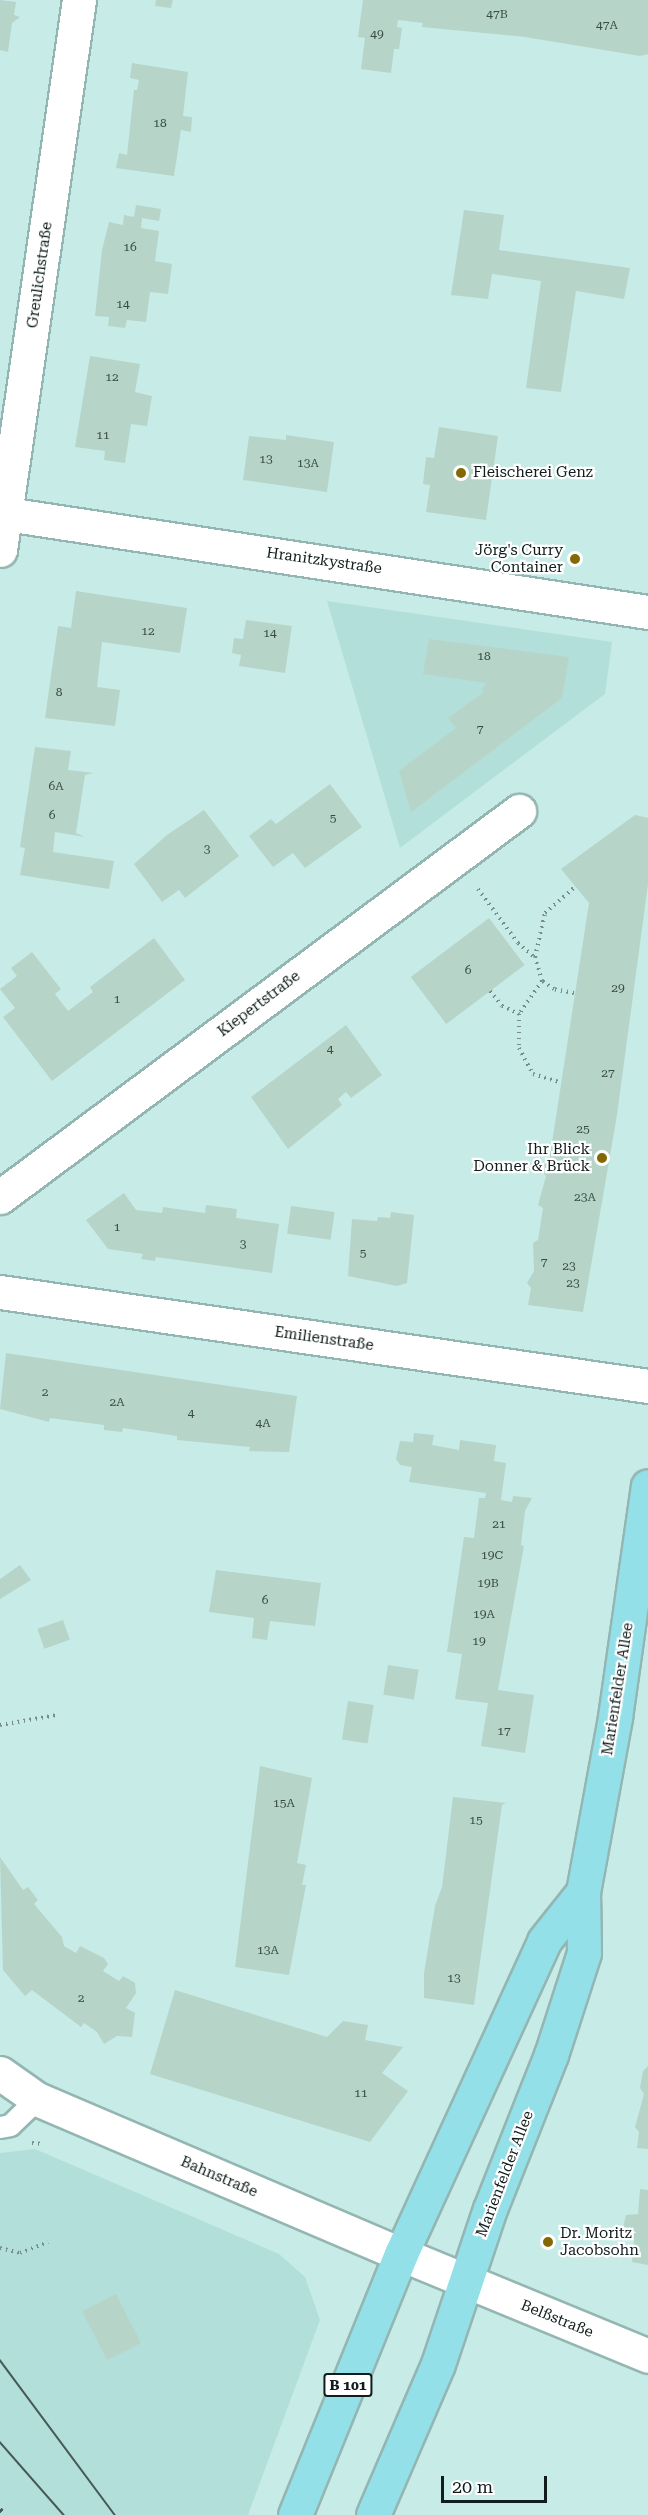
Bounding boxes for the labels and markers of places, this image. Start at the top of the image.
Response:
place label: Fleischerei Genz [473,464,593,482]
marker: Fleischerei Genz [454,466,468,480]
place label: Jörg's Curry Container [475,541,563,576]
marker: Jörg's Curry Container [568,552,582,566]
place label: Ihr Blick Donner & Brück [473,1140,590,1175]
marker: Ihr Blick Donner & Brück [595,1151,609,1165]
place label: Dr. Moritz Jacobsohn [560,2224,639,2259]
marker: Dr. Moritz Jacobsohn [541,2235,555,2249]

